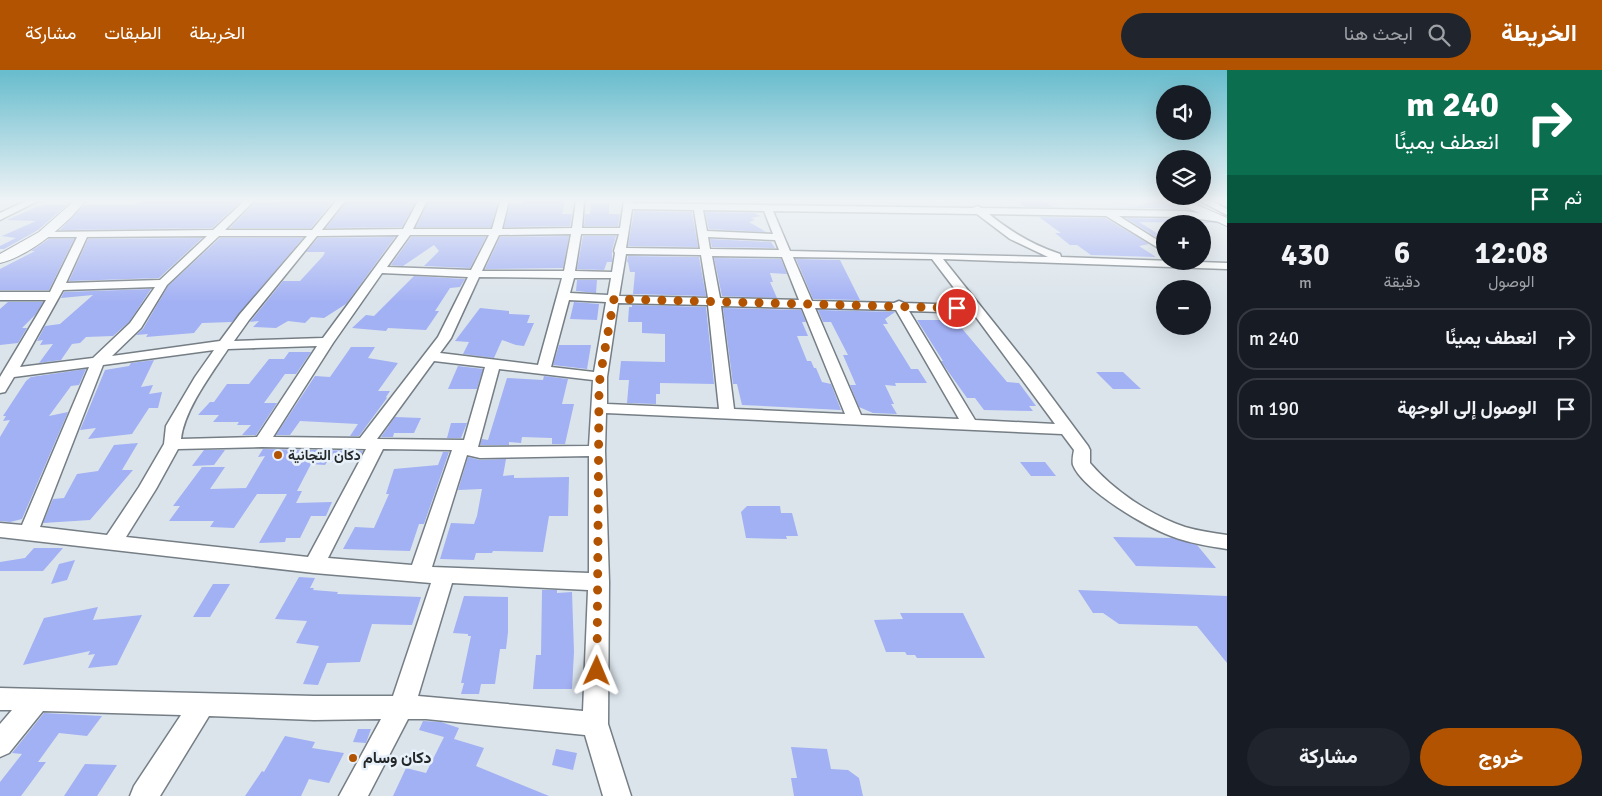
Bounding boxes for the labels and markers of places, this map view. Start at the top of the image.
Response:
pin [936,287,978,329]
place label: دكان التجانية [288,447,361,464]
marker: دكان التجانية [272,449,284,461]
place label: دكان وسام [363,748,432,768]
marker: دكان وسام [347,752,359,764]

